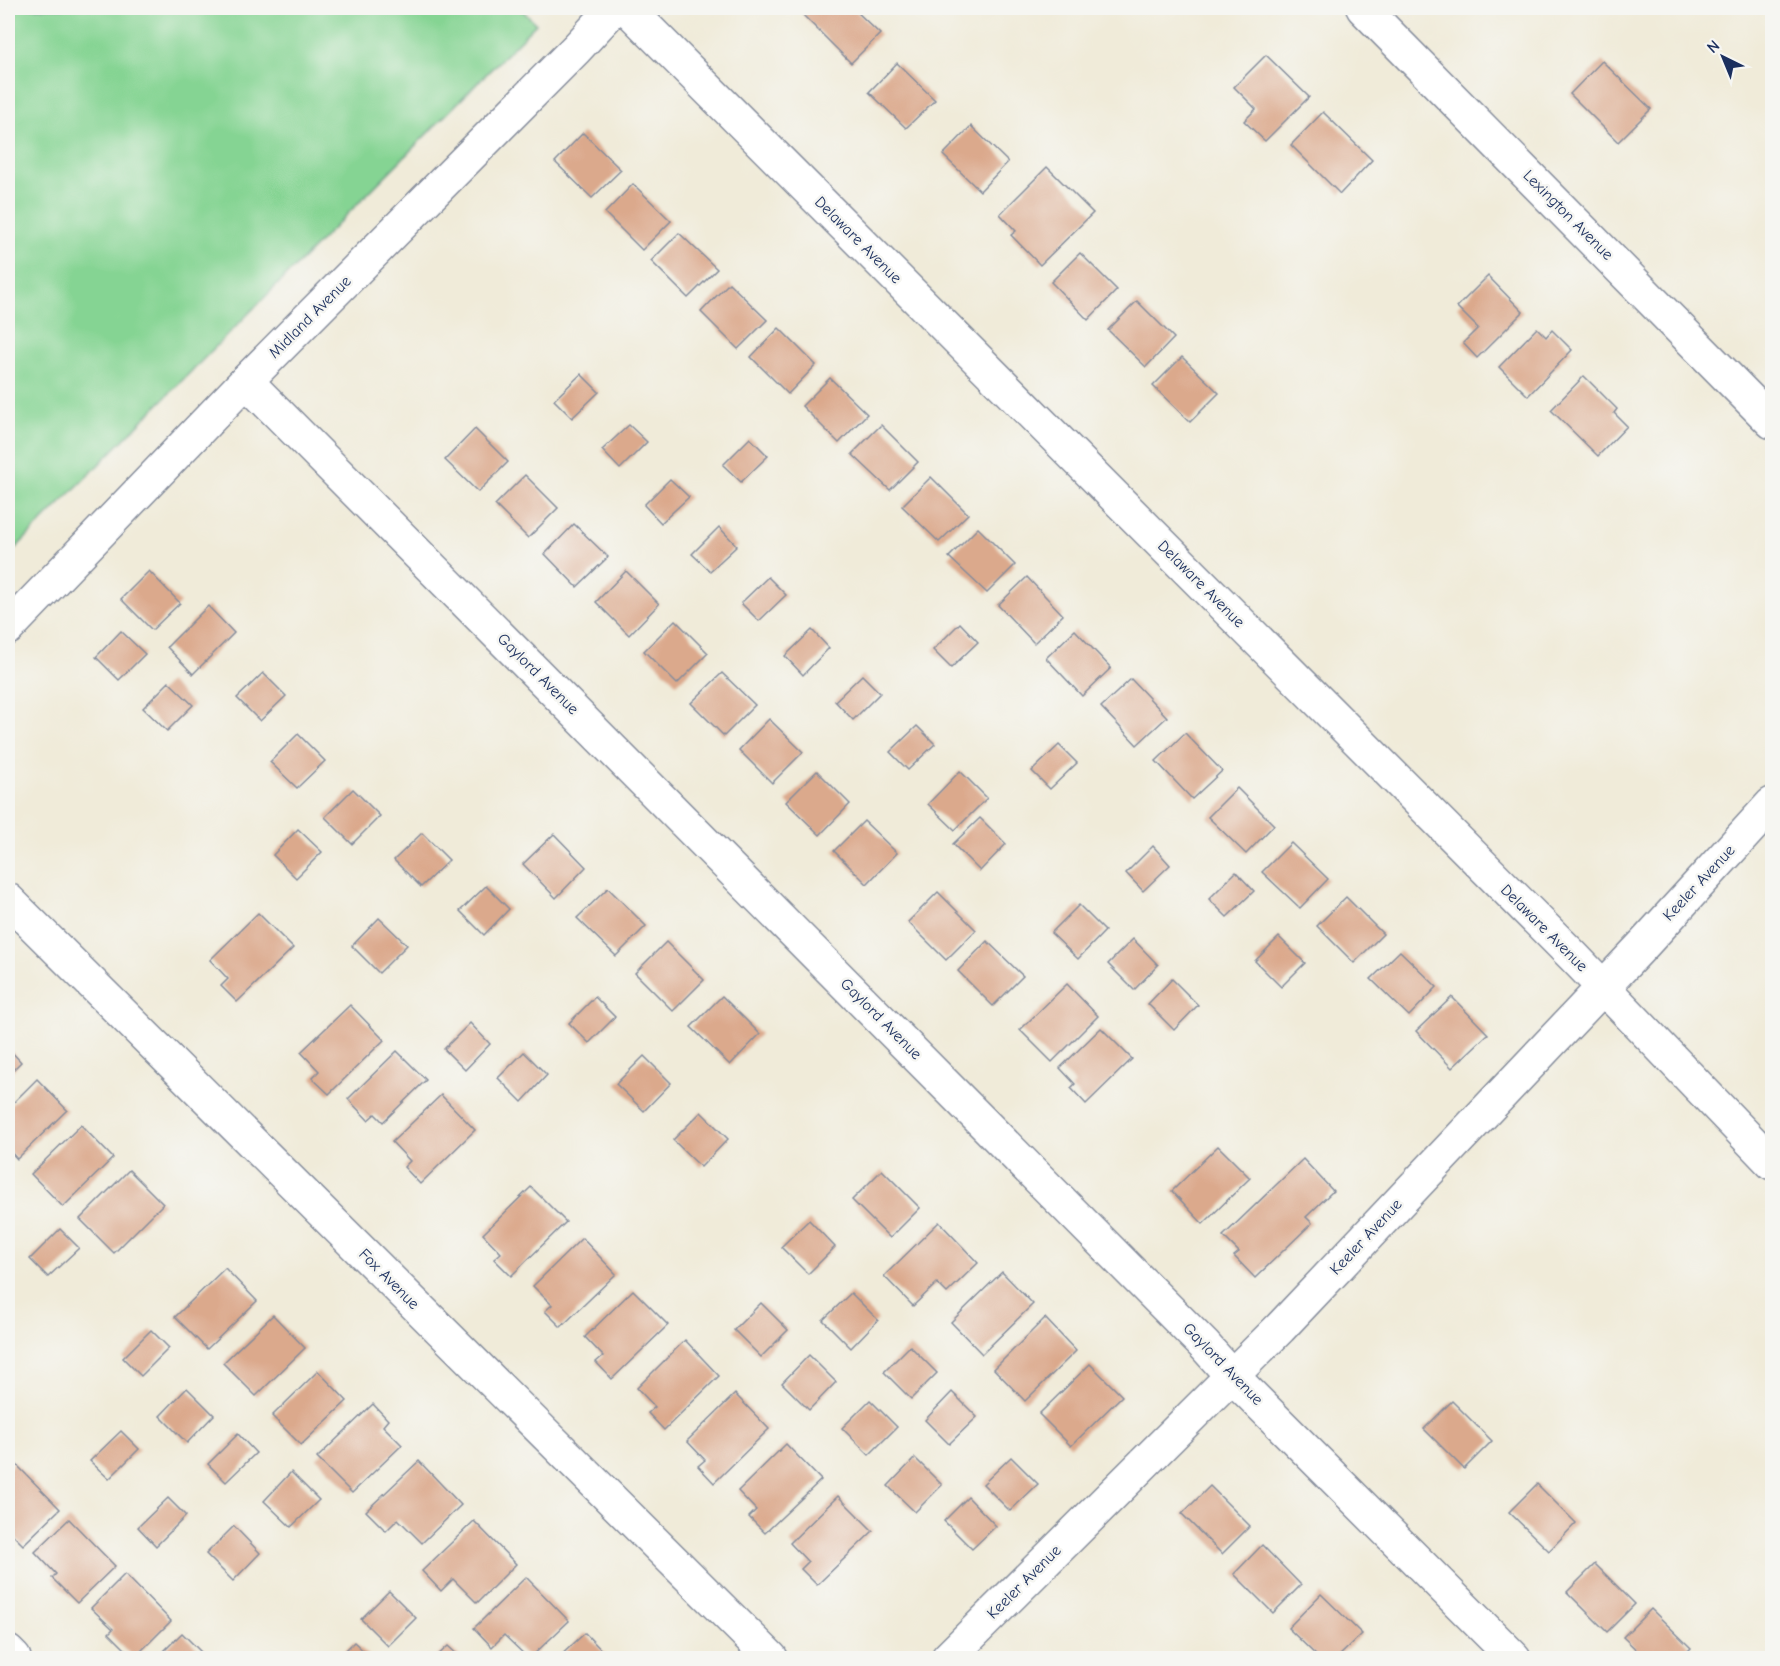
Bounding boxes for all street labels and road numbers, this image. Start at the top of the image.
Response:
street label: Lexington Avenue [1519,166,1617,264]
street label: Delaware Avenue [811,193,905,287]
street label: Midland Avenue [265,272,355,362]
street label: Delaware Avenue [1154,537,1248,631]
street label: Gaylord Avenue [494,630,582,718]
street label: Keeler Avenue [1659,841,1739,925]
street label: Delaware Avenue [1497,881,1591,975]
street label: Gaylord Avenue [837,975,925,1063]
street label: Keeler Avenue [1326,1195,1406,1279]
street label: Fox Avenue [355,1245,423,1313]
street label: Gaylord Avenue [1179,1319,1267,1409]
street label: Keeler Avenue [983,1541,1065,1623]

